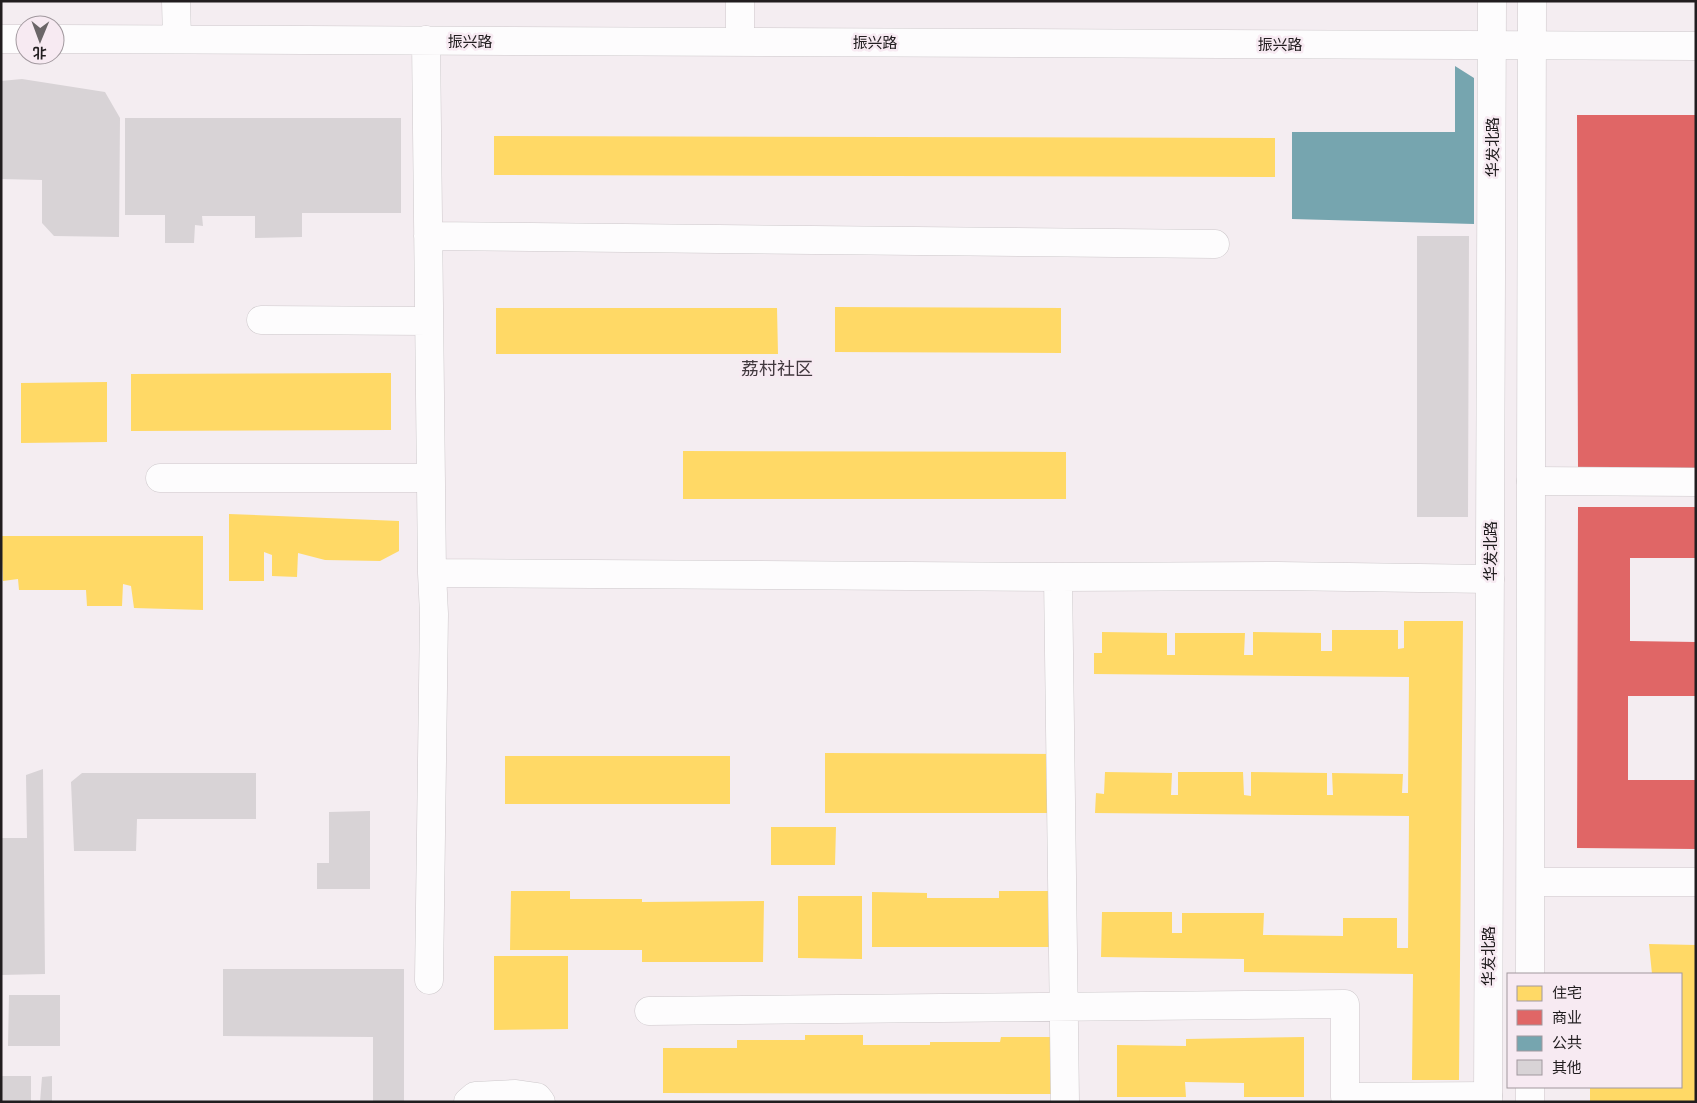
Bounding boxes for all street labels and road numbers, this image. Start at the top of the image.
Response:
street label: 振兴路 [447,32,493,51]
street label: 振兴路 [852,33,898,52]
street label: 振兴路 [1257,35,1303,54]
street label: 华发北路 [1483,117,1502,177]
street label: 华发北路 [1481,521,1500,581]
street label: 华发北路 [1479,926,1498,986]

